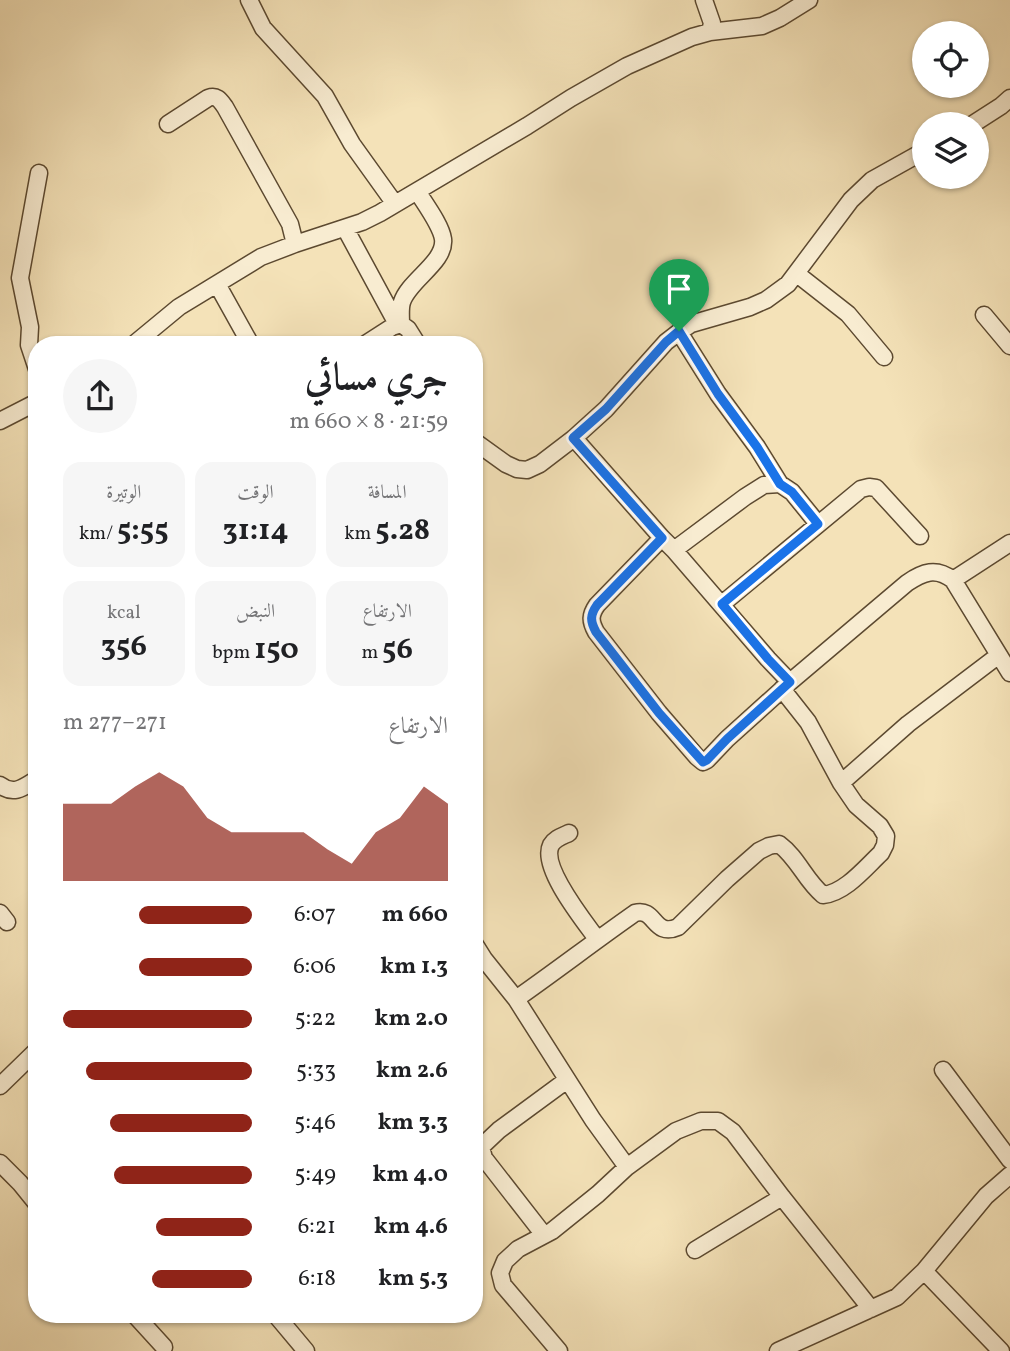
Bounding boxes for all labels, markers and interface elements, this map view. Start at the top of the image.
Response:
map controls [912,21,989,189]
button: locate [912,21,989,98]
button: layers [912,112,989,189]
pin [649,259,709,331]
icon: arrive [660,270,698,308]
text: جري مسائي [305,353,448,406]
button: share [63,359,137,433]
text: 21:59 · 8 × 660 m [289,406,448,438]
text: الوتيرة [106,480,141,506]
text: الوقت [237,480,274,506]
text: المسافة [368,480,407,506]
text: 5:55 [117,510,169,552]
text: 31:14 [222,510,289,552]
text: 5.28 [375,510,430,552]
text: /km [79,521,117,547]
text: km [344,521,375,547]
text: النبض [236,599,275,625]
text: الارتفاع [363,599,412,625]
text: kcal [107,600,141,626]
text: 356 [101,626,147,668]
text: 150 [254,629,299,671]
text: 56 [382,629,413,671]
text: bpm [212,640,254,666]
text: m [361,640,382,666]
text: 271–277 m [63,707,167,739]
text: الارتفاع [388,711,448,743]
text: 6:07 [294,899,336,931]
text: 660 m [382,899,448,931]
text: 6:06 [293,951,336,983]
text: 1.3 km [380,951,448,983]
text: 5:22 [295,1003,336,1035]
text: 2.0 km [375,1003,448,1035]
text: 5:33 [296,1055,336,1087]
text: 2.6 km [376,1055,448,1087]
text: 5:46 [294,1107,336,1139]
text: 3.3 km [378,1107,448,1139]
text: 5:49 [295,1159,336,1191]
text: 4.0 km [373,1159,448,1191]
text: 6:21 [298,1211,336,1243]
text: 4.6 km [374,1211,448,1243]
text: 6:18 [298,1263,336,1295]
text: 5.3 km [378,1263,448,1295]

